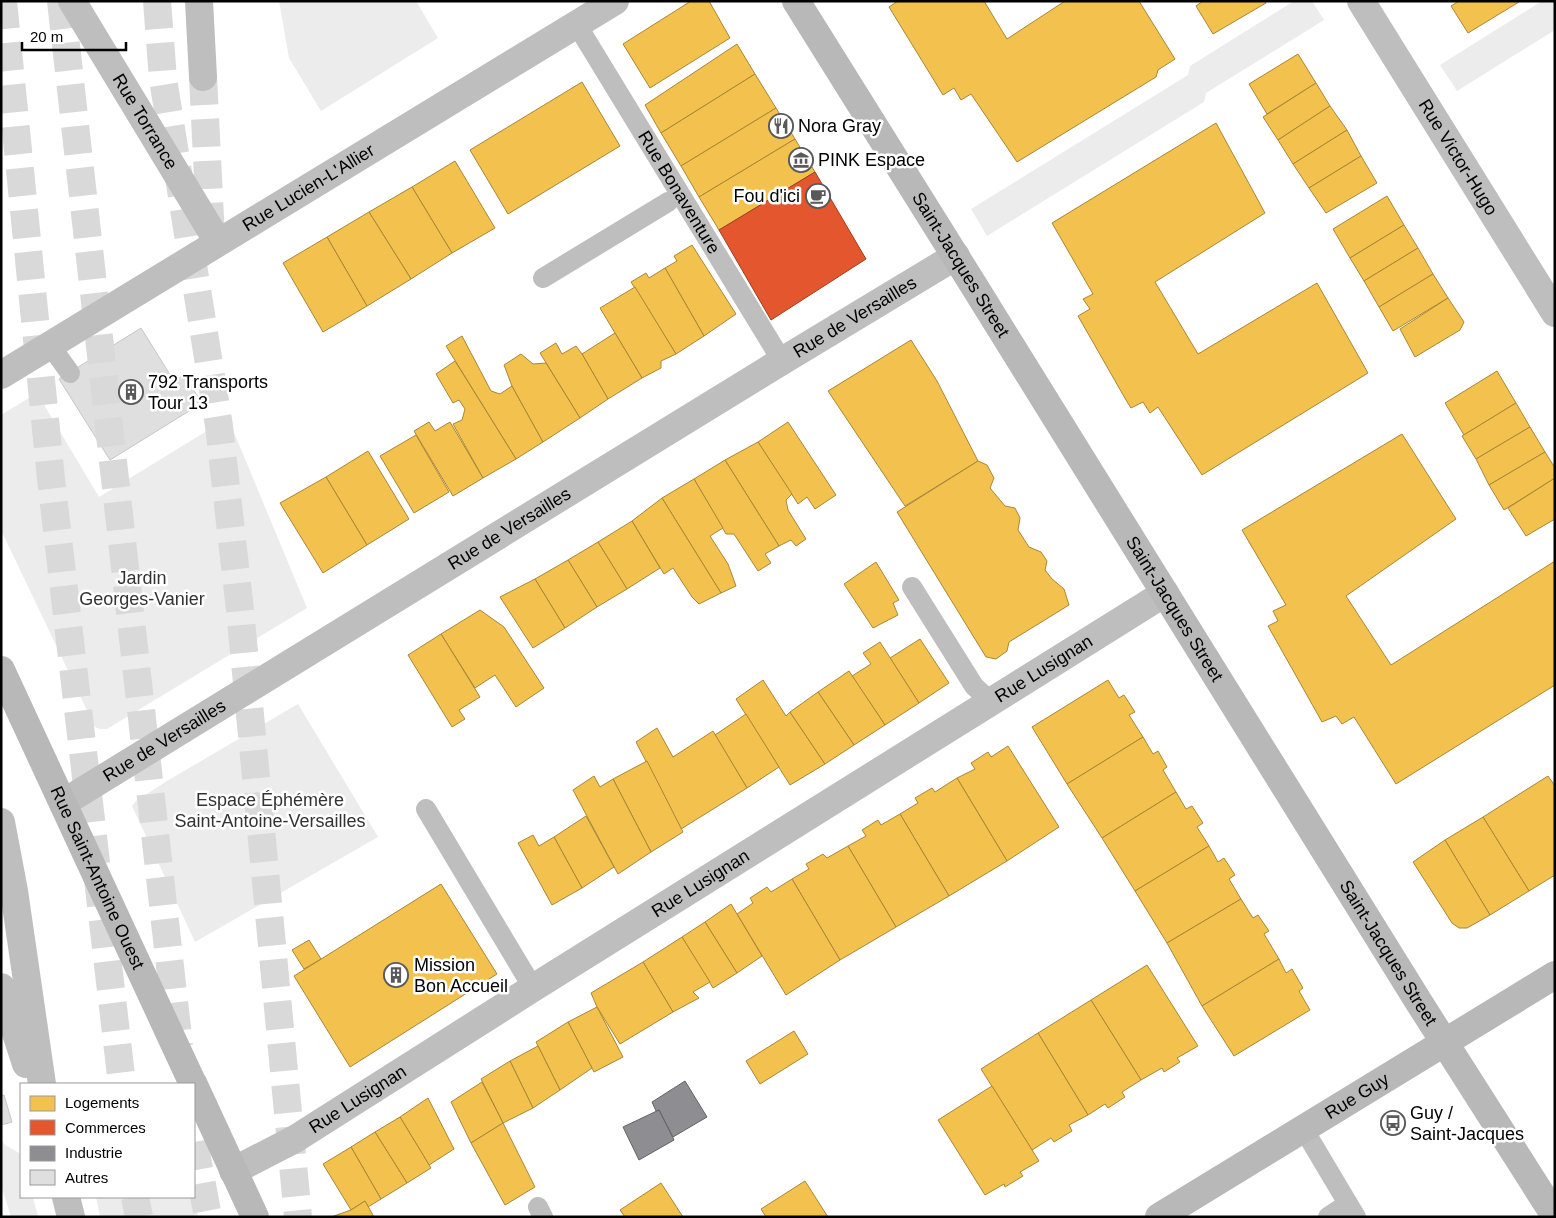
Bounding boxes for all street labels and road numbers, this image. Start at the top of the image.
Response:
street label: Rue Torrance [109,70,182,173]
street label: Rue Victor-Hugo [1415,96,1502,219]
street label: Rue Bonaventure [634,127,724,257]
street label: Rue Lucien-L'Allier [239,140,378,235]
street label: Saint-Jacques Street [908,189,1013,341]
street label: Rue de Versailles [790,272,920,362]
street label: Rue de Versailles [444,483,574,574]
street label: Saint-Jacques Street [1122,532,1227,685]
street label: Rue Lusignan [991,631,1096,707]
street label: Rue de Versailles [99,695,229,786]
street label: Rue Saint-Antoine Ouest [46,783,148,972]
street label: Rue Lusignan [648,845,753,921]
street label: Saint-Jacques Street [1336,877,1441,1029]
street label: Rue Lusignan [305,1061,410,1137]
street label: Rue Guy [1321,1069,1393,1123]

